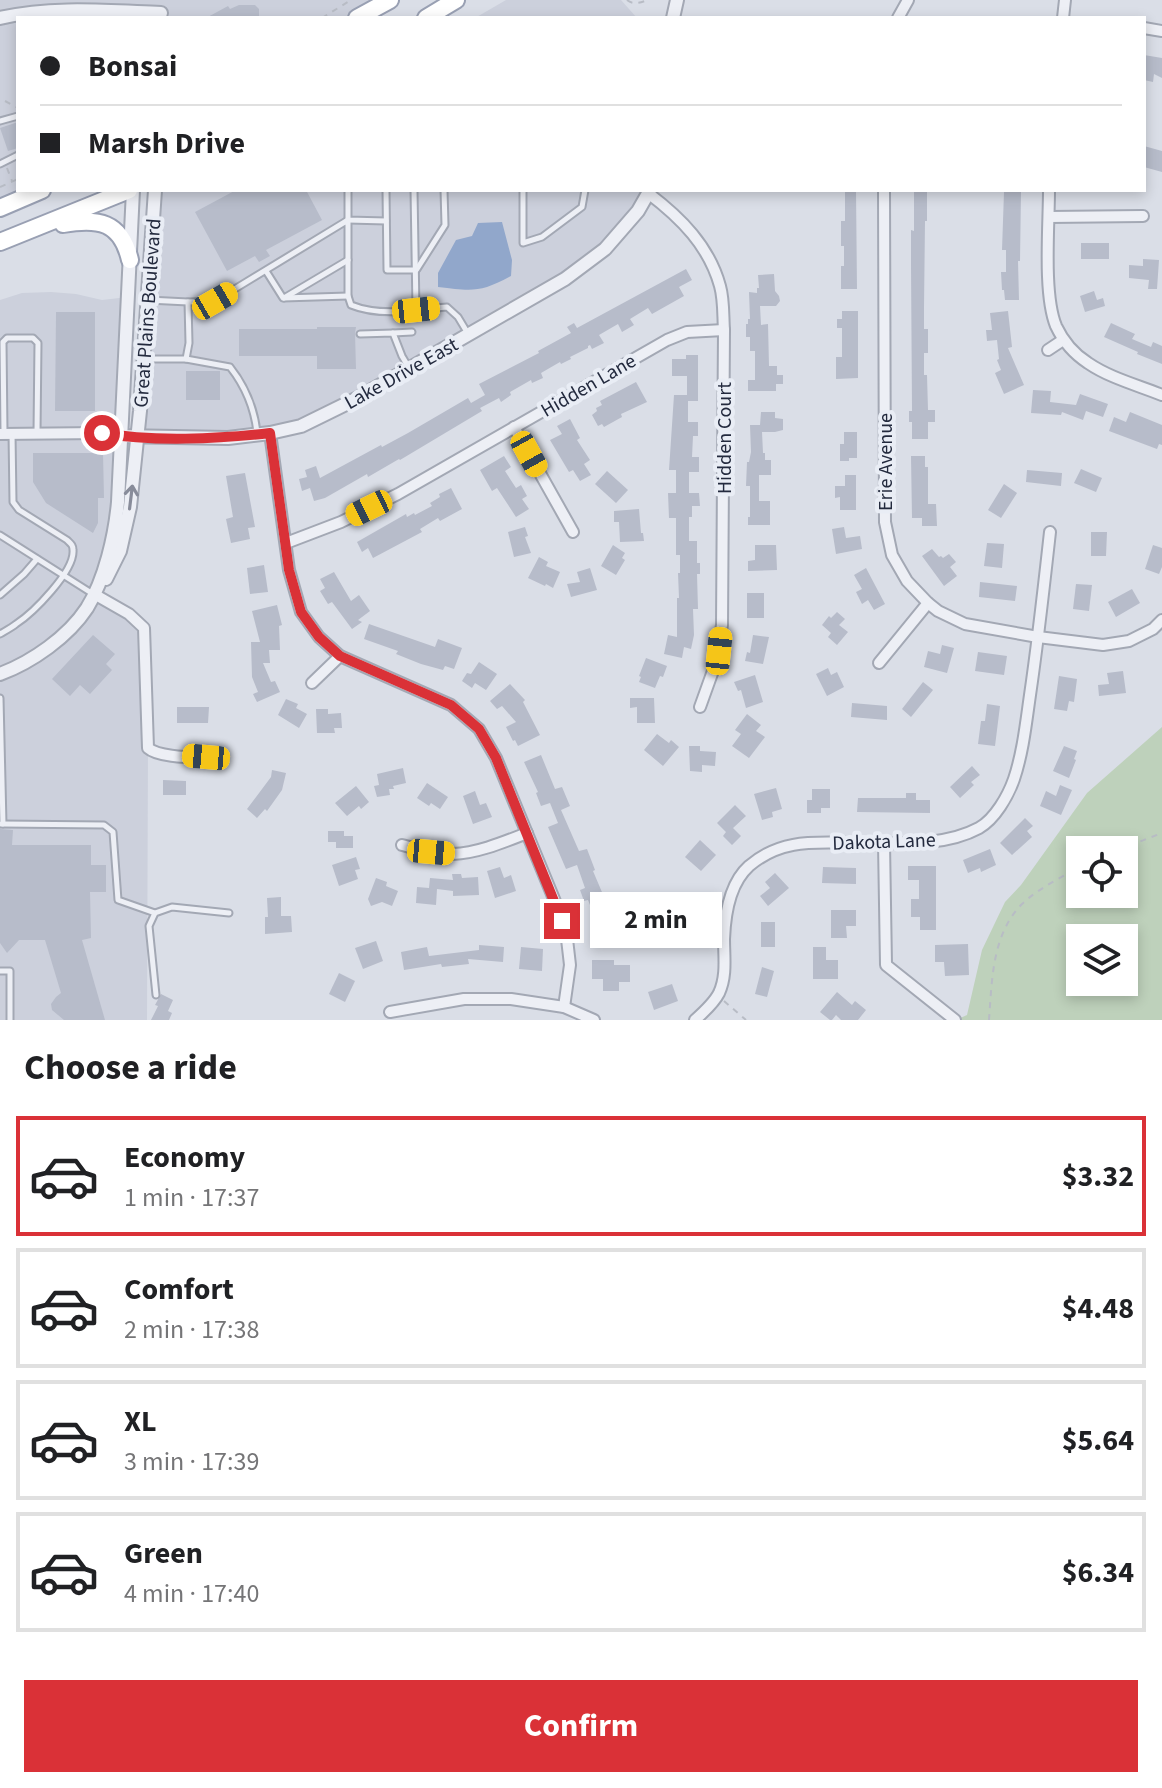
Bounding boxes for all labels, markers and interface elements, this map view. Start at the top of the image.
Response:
text: Bonsai [88,45,177,88]
text: Marsh Drive [88,122,245,165]
street label: Great Plains Boulevard [127,218,169,409]
car [188,279,242,323]
car [391,296,441,324]
street label: Lake Drive East [340,331,464,417]
street label: Hidden Lane [536,347,641,424]
street label: Hidden Court [711,382,739,494]
street label: Erie Avenue [872,413,900,511]
route start [84,415,120,451]
car [507,427,551,481]
one-way arrow [124,484,139,511]
car [342,487,396,529]
car [705,626,733,676]
car [181,743,231,771]
street label: Dakota Lane [832,826,936,858]
map controls [1066,836,1138,996]
button: locate [1066,836,1138,908]
car [406,838,456,866]
callout: 2 min [590,893,722,949]
text: 2 min [624,901,688,938]
route end [544,903,580,939]
button: layers [1066,924,1138,996]
text: Choose a ride [24,1042,237,1093]
text: Economy [124,1136,245,1179]
icon: car [28,1140,100,1212]
text: $3.32 [1062,1155,1134,1198]
text: 1 min · 17:37 [124,1179,259,1216]
text: Comfort [124,1268,234,1311]
icon: car [28,1272,100,1344]
text: $4.48 [1062,1287,1134,1330]
text: 2 min · 17:38 [124,1311,259,1348]
text: XL [124,1400,157,1443]
icon: car [28,1404,100,1476]
text: $5.64 [1062,1419,1134,1462]
text: 3 min · 17:39 [124,1443,259,1480]
text: Green [124,1532,203,1575]
icon: car [28,1536,100,1608]
text: $6.34 [1062,1551,1134,1594]
text: 4 min · 17:40 [124,1575,259,1612]
button: Confirm [24,1680,1138,1772]

